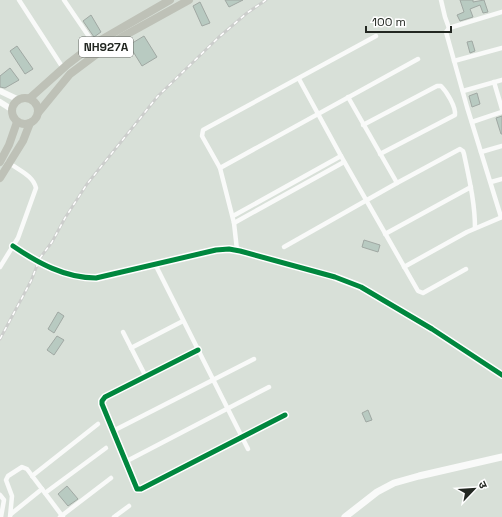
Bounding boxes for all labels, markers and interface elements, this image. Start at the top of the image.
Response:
scale bar [366,8,451,34]
text: 100 m [372,14,406,30]
road number: NH927A [79,37,133,57]
north arrow [454,469,494,509]
text: उ [475,479,491,491]

